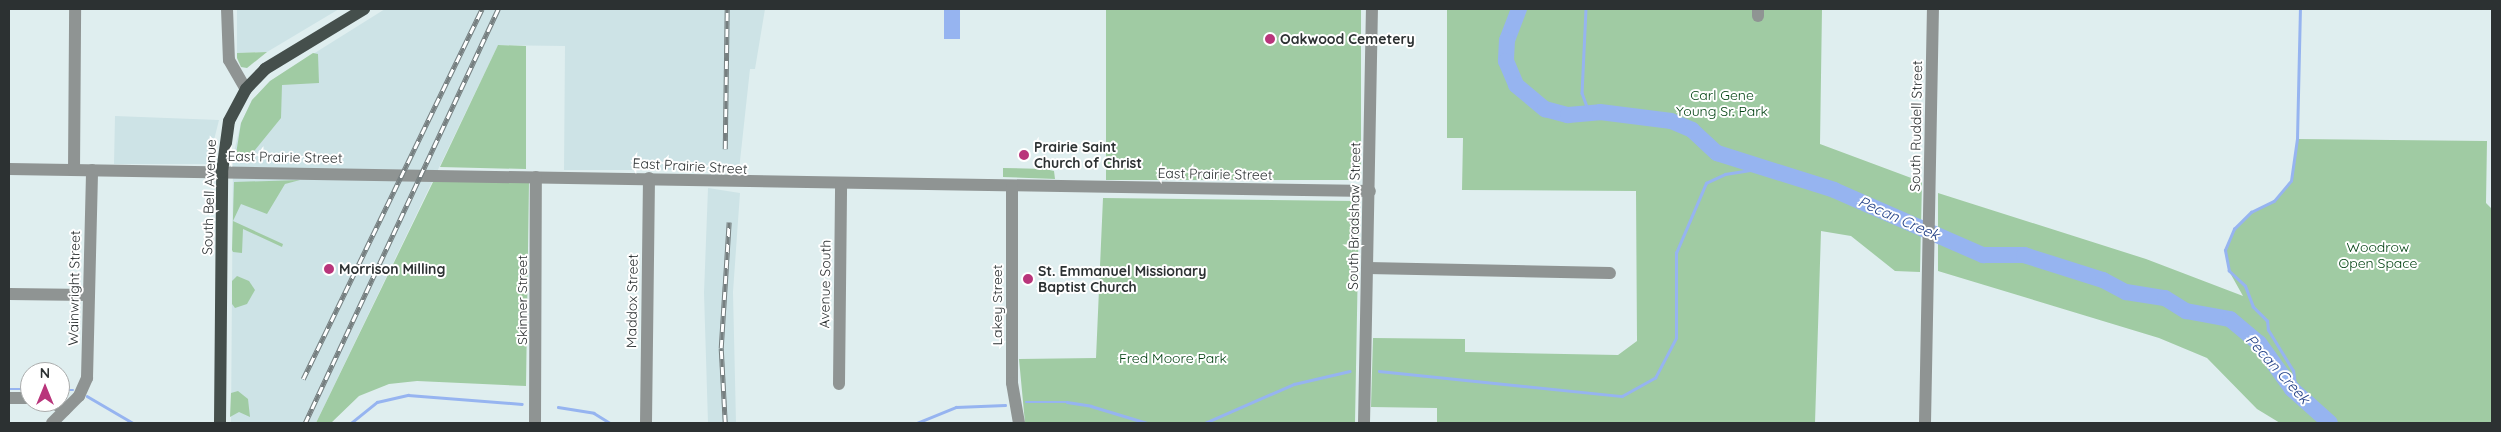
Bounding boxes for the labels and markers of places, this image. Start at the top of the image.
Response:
place label: Oakwood Cemetery [1280,31,1415,47]
marker: Oakwood Cemetery [1264,33,1276,45]
place label: Prairie Saint Church of Christ [1034,139,1142,172]
marker: Prairie Saint Church of Christ [1018,149,1030,161]
place label: Morrison Milling [339,261,445,277]
marker: Morrison Milling [323,263,335,275]
place label: St. Emmanuel Missionary Baptist Church [1038,263,1206,296]
marker: St. Emmanuel Missionary Baptist Church [1022,273,1034,285]

